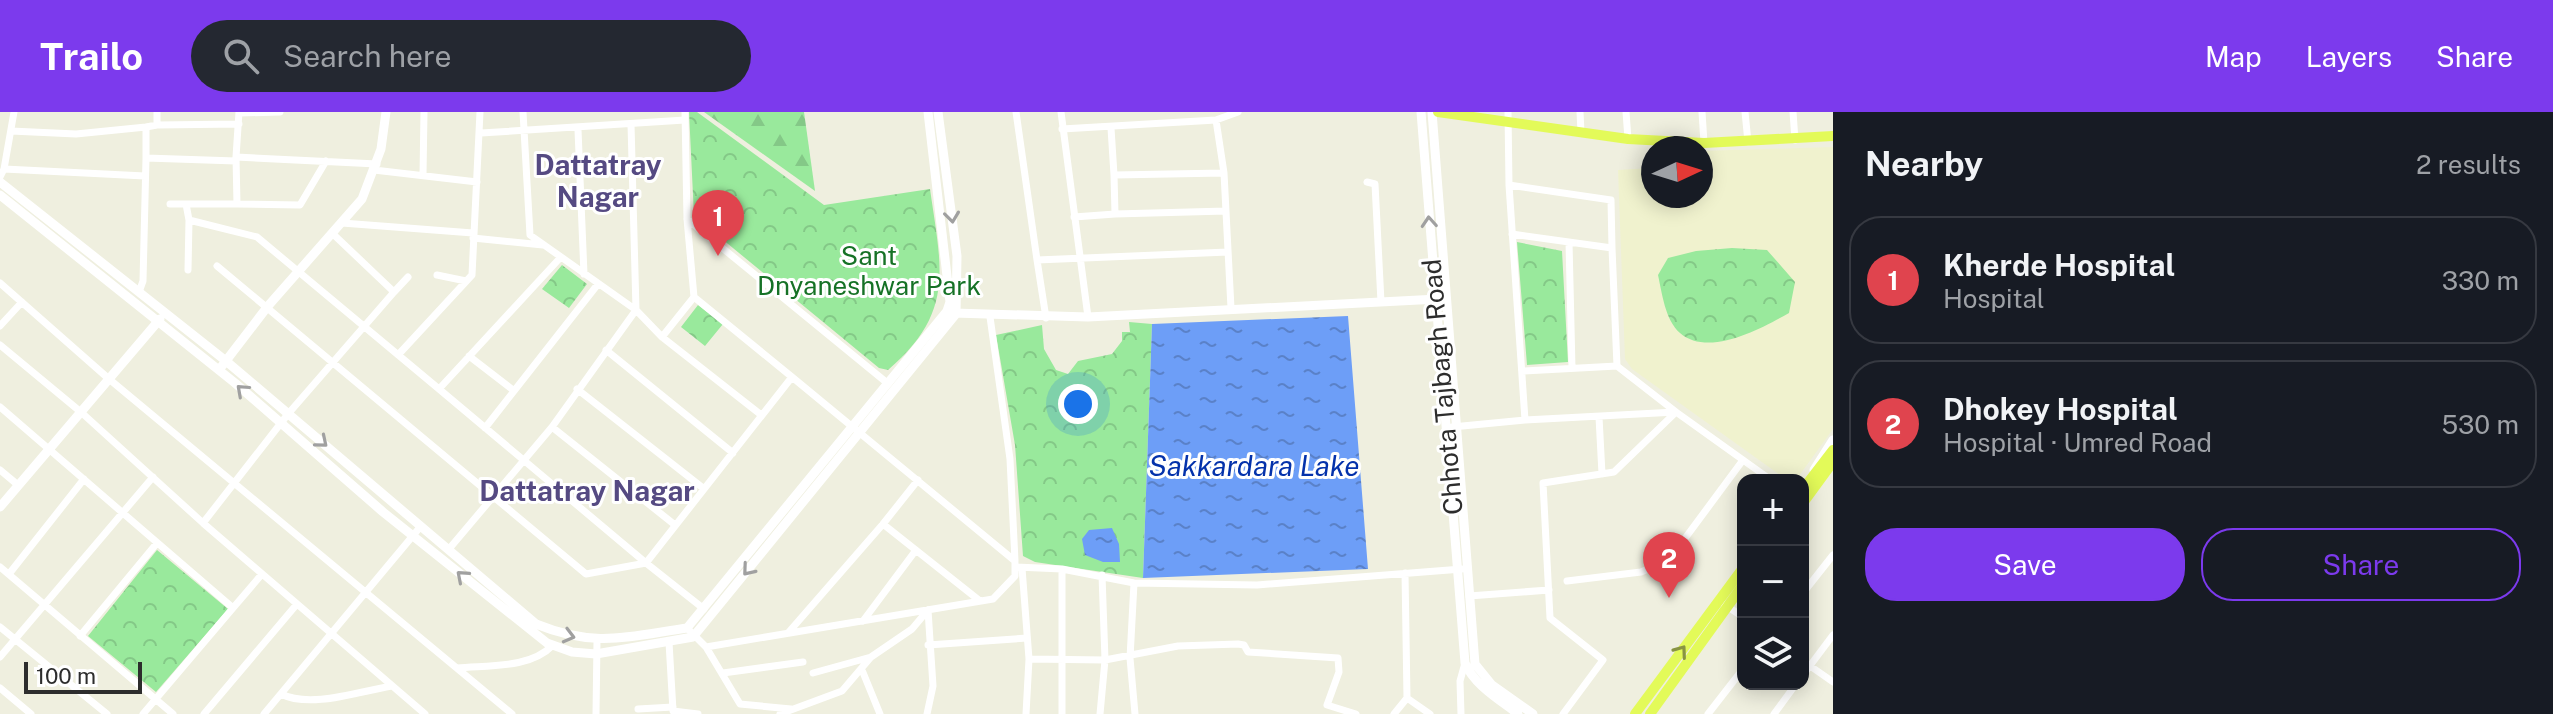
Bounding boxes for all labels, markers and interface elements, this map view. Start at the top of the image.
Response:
search box [191,20,751,92]
text: Trailo [40,34,143,79]
icon: search [219,34,263,78]
text: Search here [283,38,452,74]
text: Map [2205,40,2262,73]
text: Layers [2306,40,2392,73]
text: Share [2436,40,2513,73]
north arrow [1641,136,1713,208]
text: Nearby [1865,144,1983,184]
district label: Dattatray Nagar [534,148,662,213]
text: 2 results [2416,149,2521,180]
pin: 1 [692,190,744,256]
one-way arrow [943,211,960,224]
one-way arrow [1421,215,1438,228]
park label: Sant Dnyaneshwar Park [757,240,981,301]
text: Kherde Hospital [1943,247,2175,283]
street label: Chhota Tajbagh Road [1415,258,1469,516]
text: 1 [1887,265,1899,296]
text: 330 m [2442,265,2519,296]
text: Hospital [1943,283,2045,314]
your location [1058,384,1098,424]
one-way arrow [237,385,252,400]
text: Dhokey Hospital [1943,391,2178,427]
text: 2 [1885,409,1901,440]
text: 530 m [2441,409,2519,440]
text: Hospital · Umred Road [1943,427,2212,458]
one-way arrow [313,432,327,447]
water label: Sakkardara Lake [1149,449,1359,482]
district label: Dattatray Nagar [479,474,695,507]
map controls [1737,474,1809,690]
button: + [1737,474,1809,546]
button: Save [1865,528,2185,601]
button: Share [2201,528,2521,601]
pin: 2 [1643,532,1695,598]
button: − [1737,546,1809,618]
one-way arrow [743,561,757,576]
one-way arrow [457,571,472,585]
button: layers [1737,618,1809,690]
one-way arrow [561,626,575,643]
one-way arrow [1671,645,1685,659]
scale bar [24,658,142,694]
text: 100 m [36,663,96,689]

